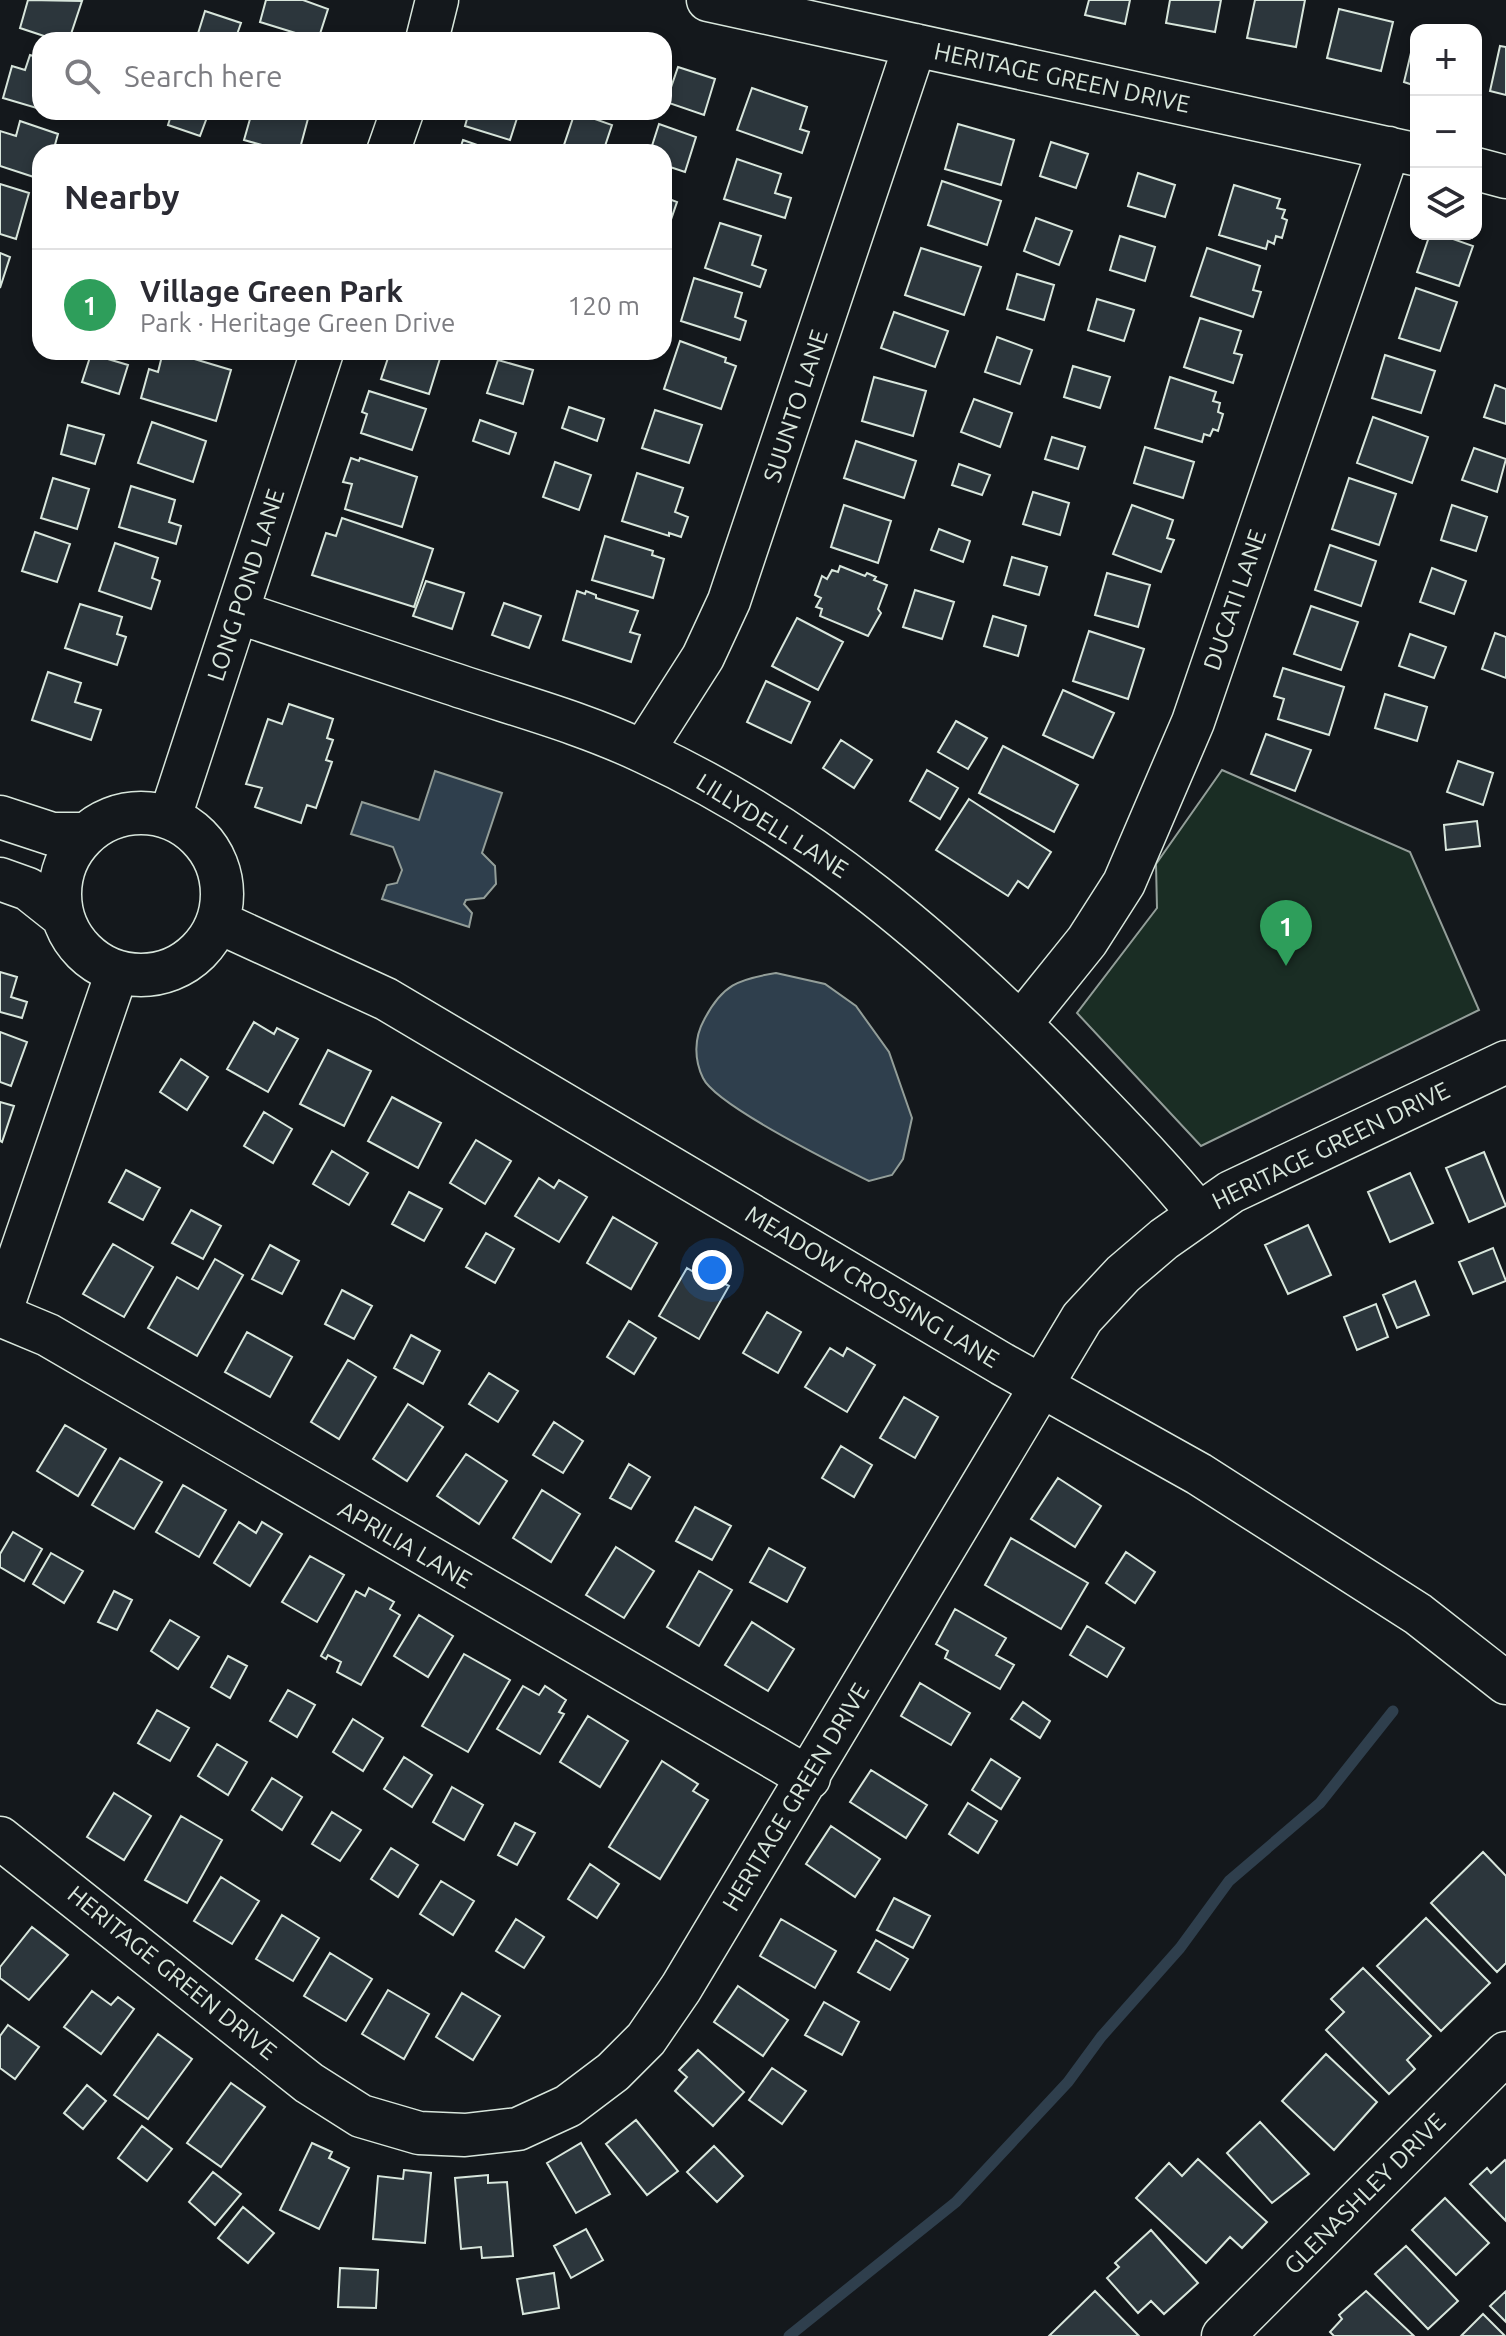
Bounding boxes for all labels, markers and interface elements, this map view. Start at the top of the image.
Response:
map controls [1410,24,1482,240]
button: + [1410,24,1482,96]
search box [32,32,672,120]
street label: HERITAGE GREEN DRIVE [932,37,1192,118]
icon: search [60,54,104,98]
text: Search here [124,59,283,93]
button: − [1410,96,1482,168]
button: layers [1410,168,1482,240]
text: Nearby [64,177,179,215]
text: Village Green Park [140,274,403,308]
text: 1 [83,291,97,320]
text: 120 m [568,291,640,320]
text: Park · Heritage Green Drive [140,308,455,337]
street label: SUUNTO LANE [758,326,833,485]
street label: LONG POND LANE [202,485,289,684]
street label: DUCATI LANE [1198,526,1271,674]
street label: LILLYDELL LANE [691,768,853,883]
pin: 1 [1260,900,1312,966]
street label: HERITAGE GREEN DRIVE [1208,1076,1454,1215]
street label: MEADOW CROSSING LANE [741,1200,1004,1373]
your location [692,1250,732,1290]
street label: APRILIA LANE [334,1495,477,1594]
street label: HERITAGE GREEN DRIVE [717,1678,874,1915]
street label: HERITAGE GREEN DRIVE [62,1880,282,2065]
street label: GLENASHLEY DRIVE [1279,2108,1451,2280]

